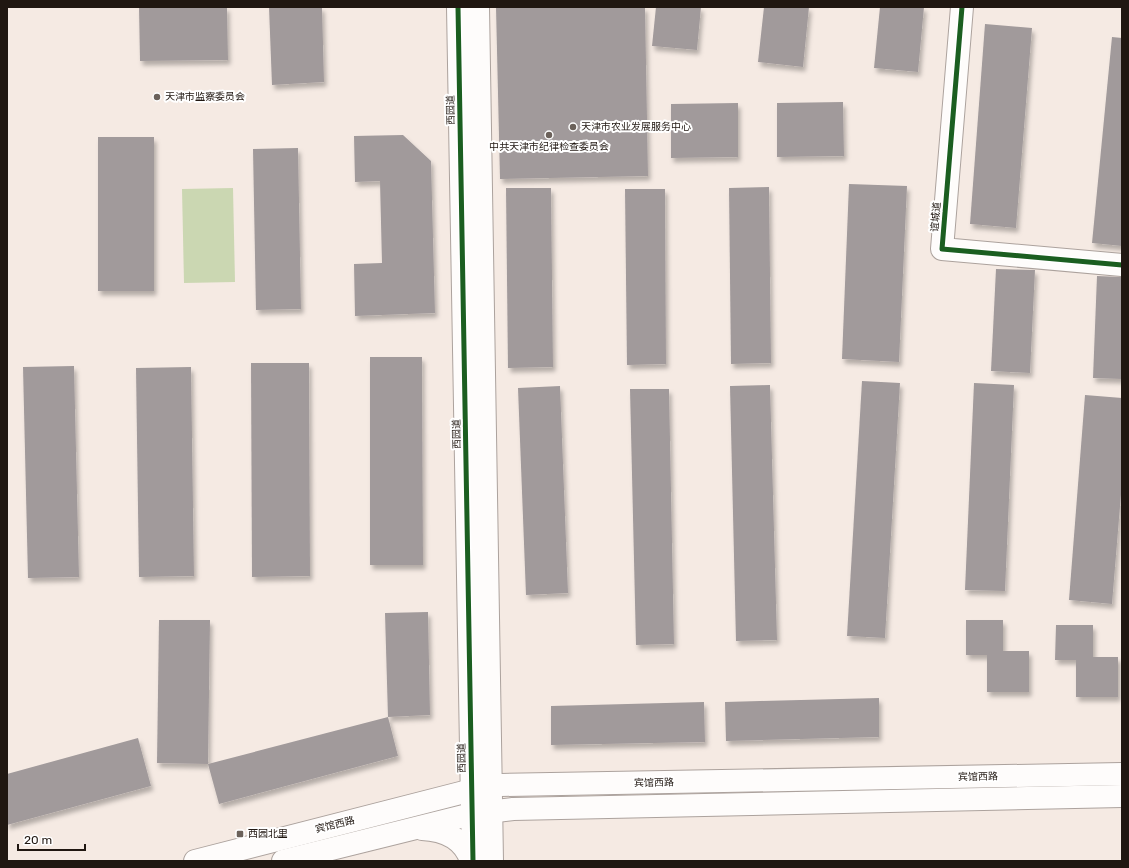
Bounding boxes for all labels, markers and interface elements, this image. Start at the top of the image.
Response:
place label: 天津市监察委员会 [165,91,245,103]
marker: 天津市监察委员会 [152,92,162,102]
street label: 西园道 [445,95,457,125]
place label: 天津市农业发展服务中心 [581,121,691,133]
marker: 天津市农业发展服务中心 [568,122,578,132]
marker: 中共天津市纪律检查委员会 [544,130,554,140]
place label: 中共天津市纪律检查委员会 [489,141,609,153]
street label: 谊城道 [929,202,943,232]
street label: 西园道 [451,419,463,449]
street label: 西园道 [456,743,468,773]
street label: 宾馆西路 [958,771,998,783]
street label: 宾馆西路 [634,777,674,789]
street label: 宾馆西路 [314,814,356,836]
scale bar [18,826,85,852]
place label: 西园北里 [248,828,288,840]
marker: 西园北里 [235,829,245,839]
text: 20 m [24,833,52,847]

